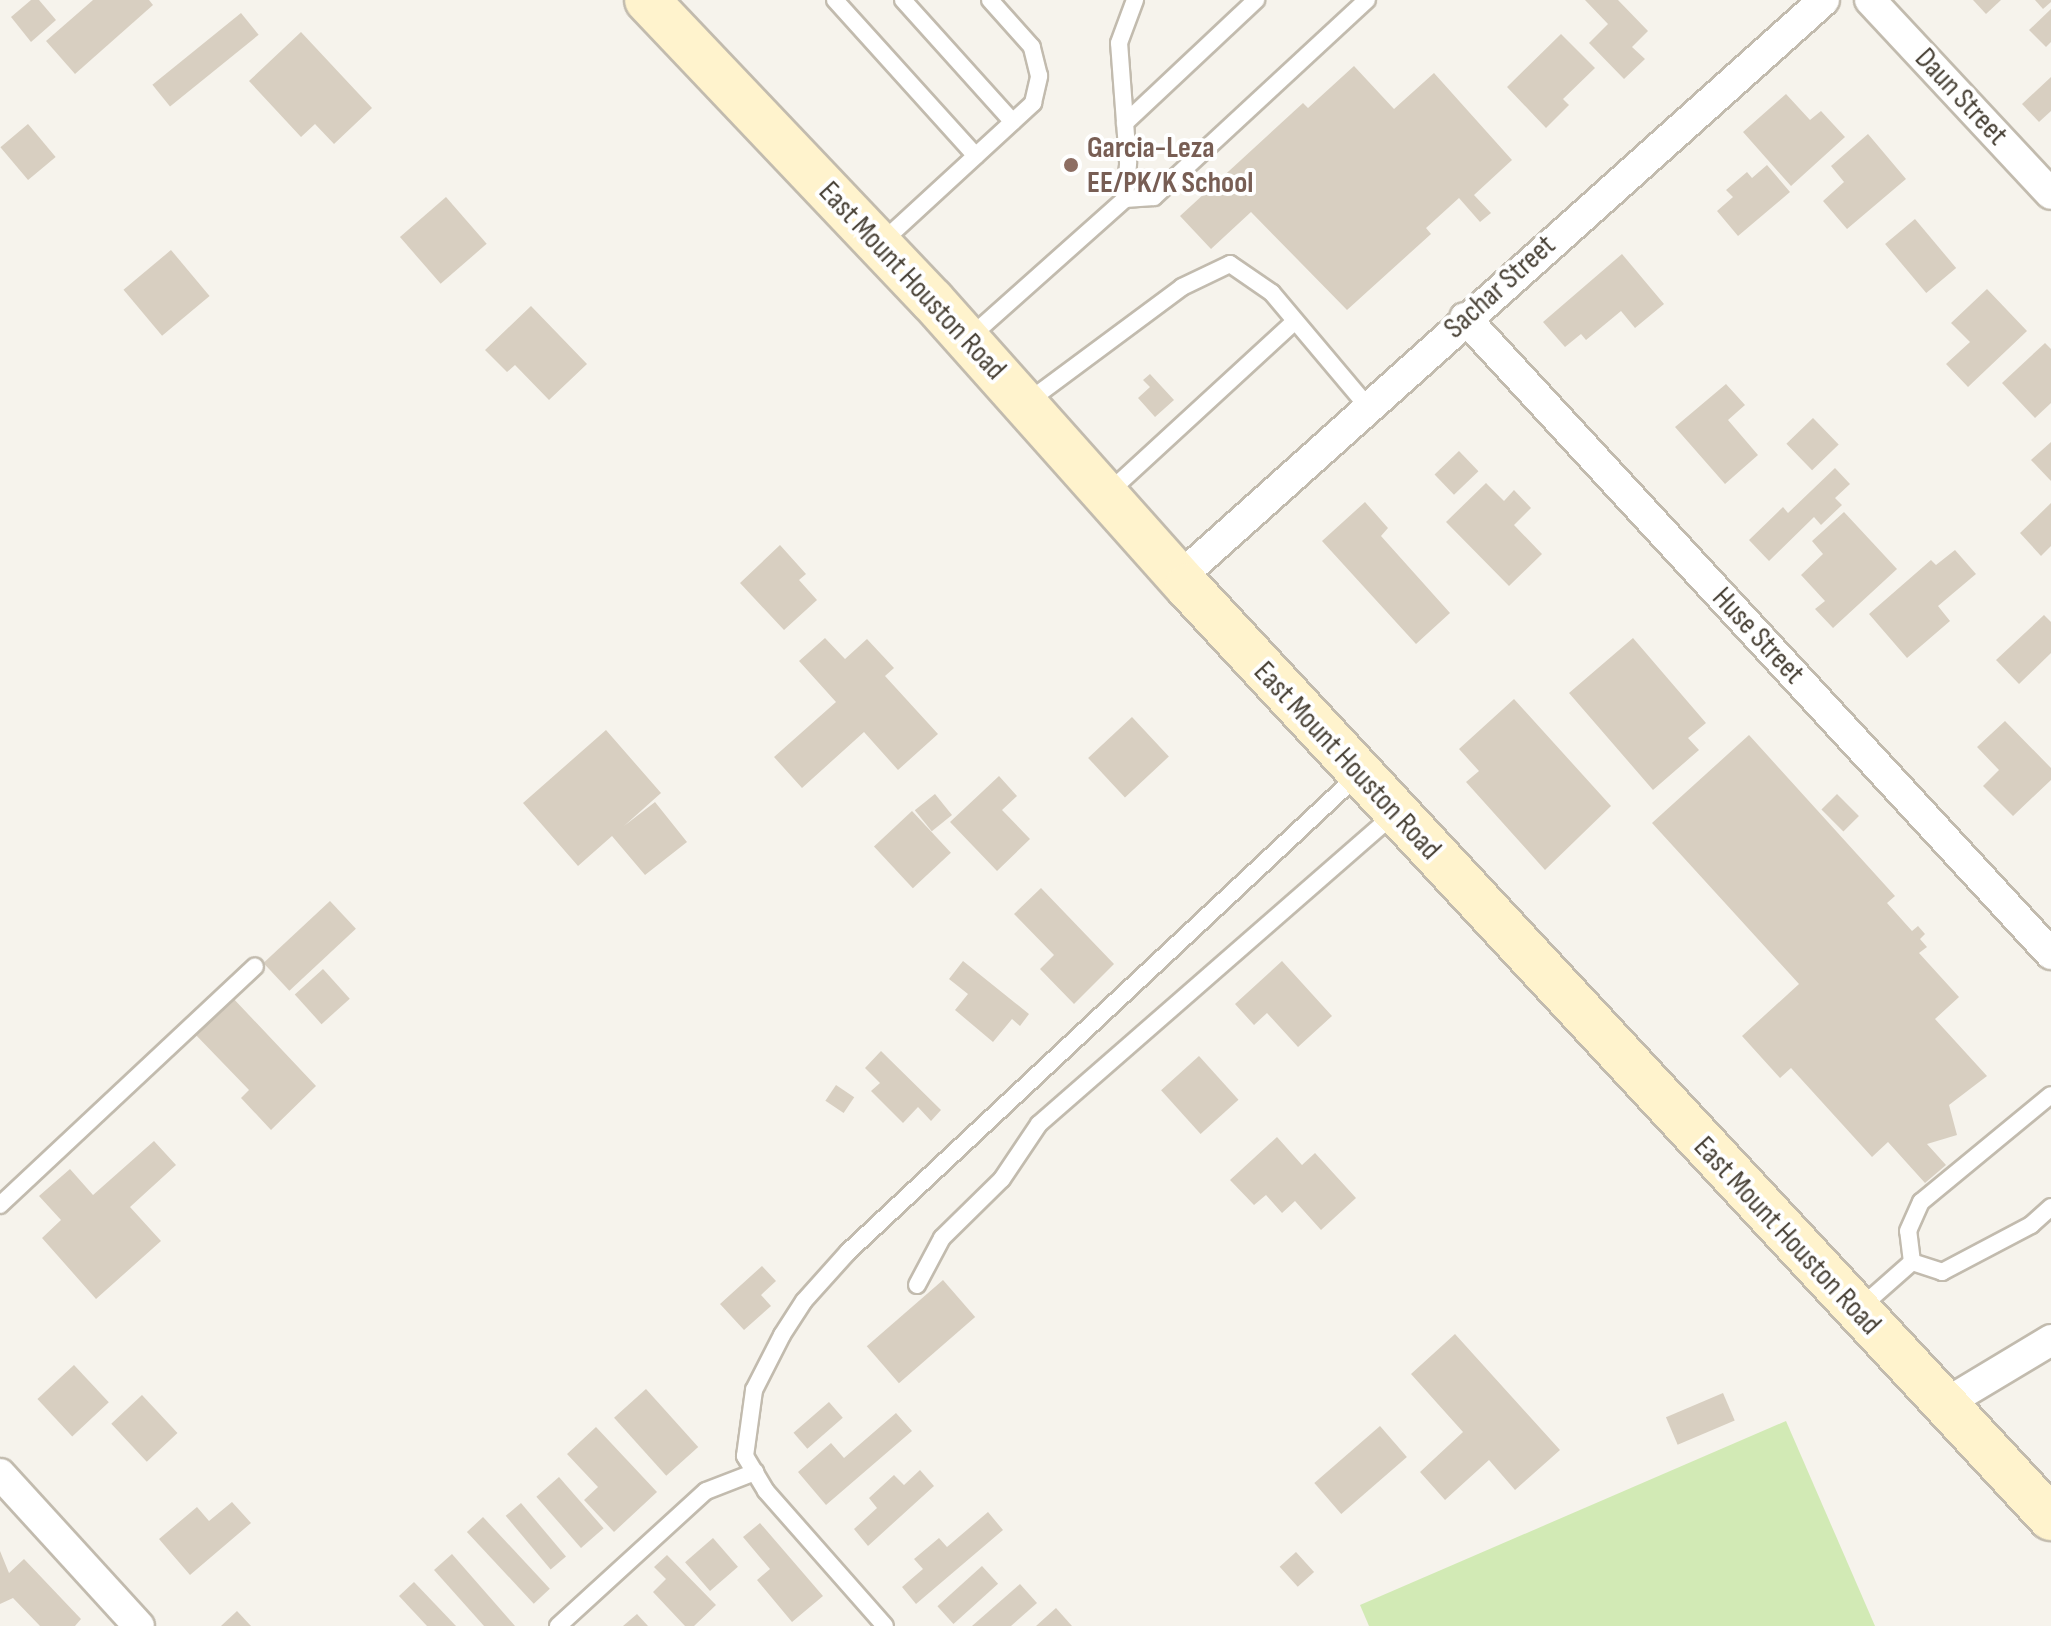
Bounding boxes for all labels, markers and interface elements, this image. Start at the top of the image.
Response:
street label: Daun Street [1907,41,2015,153]
place label: Garcia-Leza EE/PK/K School [1087,130,1253,200]
marker: Garcia-Leza EE/PK/K School [1062,156,1080,174]
street label: East Mount Houston Road [811,174,1013,388]
street label: Sachar Street [1437,228,1563,346]
street label: Huse Street [1704,580,1812,692]
street label: East Mount Houston Road [1246,654,1448,868]
street label: East Mount Houston Road [1686,1129,1888,1343]

